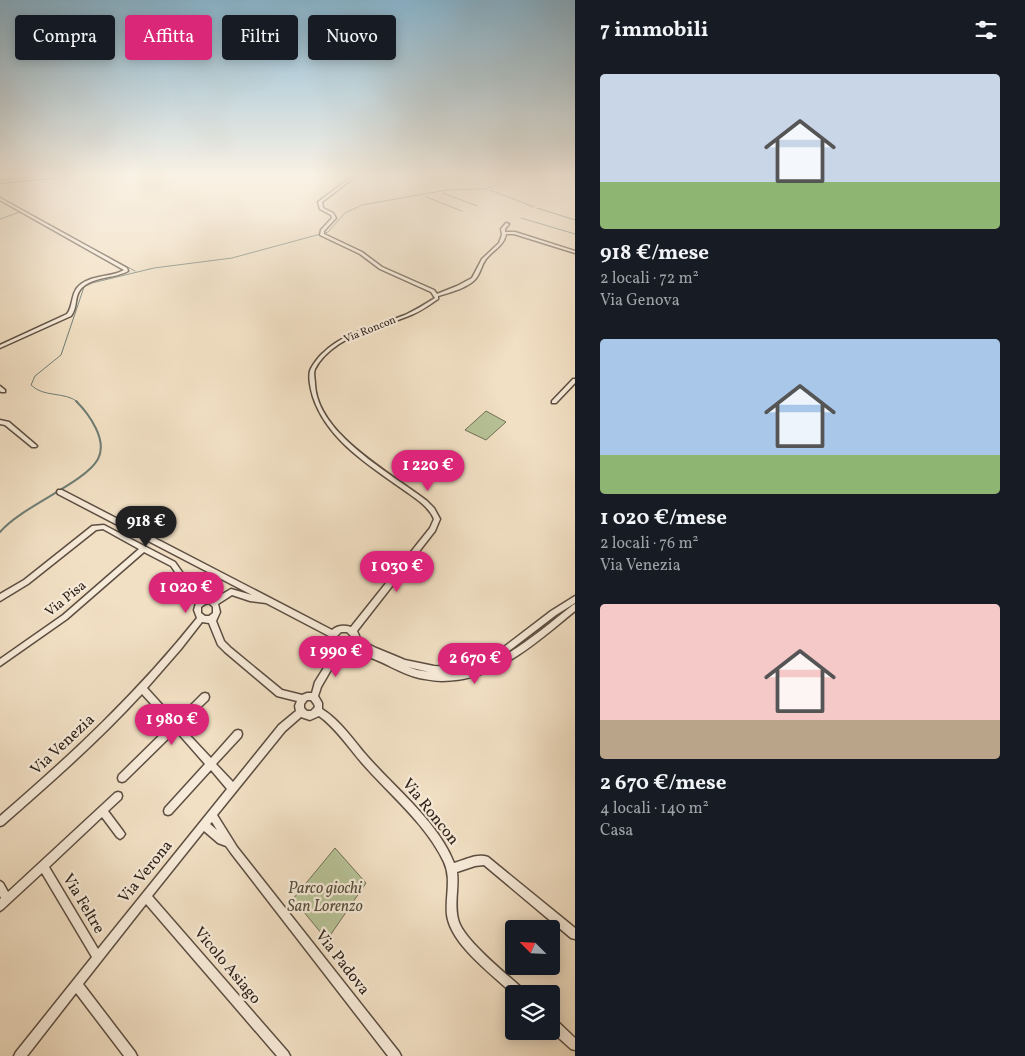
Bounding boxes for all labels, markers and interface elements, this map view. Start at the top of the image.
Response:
chip: Compra [15,15,115,60]
chip: Affitta [125,15,212,60]
chip: Filtri [222,15,298,60]
chip: Nuovo [308,15,396,60]
text: 7 immobili [600,16,708,45]
icon: filters [972,16,1000,44]
icon: home [755,106,845,196]
text: 918 €/mese [600,239,709,268]
text: 2 locali · 72 m² [600,268,699,290]
text: Via Genova [600,290,680,312]
street label: Via Roncon [342,313,399,347]
icon: home [755,371,845,461]
pin: 1 220 € [382,450,474,492]
text: 1 220 € [402,455,454,477]
text: 1 020 €/mese [600,504,727,533]
pin: 918 € [111,506,181,548]
text: 918 € [127,511,165,533]
text: 2 locali · 76 m² [600,533,698,555]
pin: 1 030 € [351,550,443,593]
text: Via Venezia [600,555,681,577]
text: 1 030 € [371,556,423,578]
pin: 1 020 € [140,572,232,614]
street label: Via Pisa [41,576,91,622]
text: 1 020 € [160,577,212,599]
pin: 1 990 € [290,636,382,678]
icon: home [755,636,845,726]
text: 1 990 € [310,641,362,663]
pin: 2 670 € [429,642,521,685]
text: 2 670 € [449,648,501,670]
pin: 1 980 € [126,704,218,746]
street label: Via Venezia [26,709,100,781]
text: 1 980 € [146,709,198,731]
text: 2 670 €/mese [600,769,727,798]
street label: Via Roncon [396,774,464,850]
text: 4 locali · 140 m² [600,798,709,820]
text: Casa [600,820,633,842]
street label: Via Verona [114,836,178,908]
street label: Via Feltre [56,870,110,938]
park label: Parco giochi San Lorenzo [287,878,363,918]
north arrow [505,920,560,975]
map controls [505,920,560,1040]
street label: Vicolo Asiago [188,923,266,1009]
street label: Via Padova [310,926,374,1000]
button: layers [505,985,560,1040]

